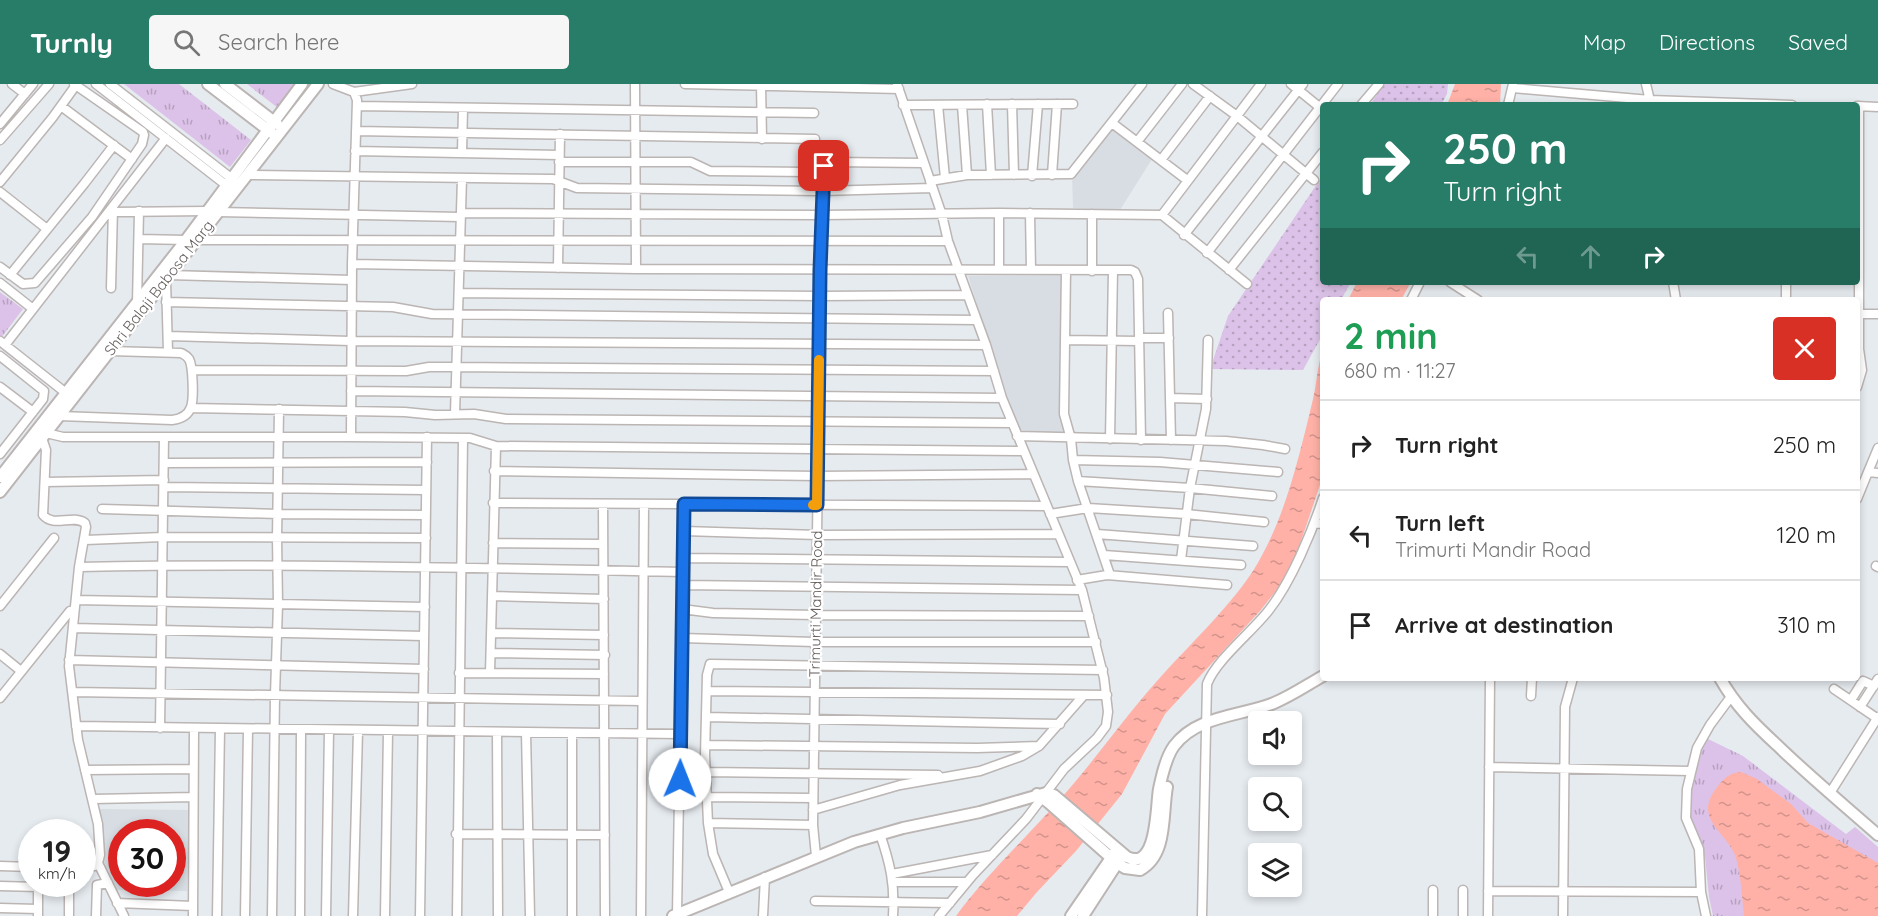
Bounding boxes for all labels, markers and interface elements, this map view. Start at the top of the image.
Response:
search box [149,15,569,69]
text: Turnly [30,25,113,60]
icon: search [170,26,203,59]
text: Search here [218,28,339,56]
text: Map [1583,29,1626,55]
text: Directions [1659,29,1755,55]
text: Saved [1788,29,1848,55]
text: 250 m [1443,122,1567,175]
icon: right [1344,126,1422,204]
pin [798,140,849,191]
icon: arrive [807,149,840,182]
text: Turn right [1443,174,1562,208]
street label: Shri Balaji Babosa Marg [100,216,217,359]
icon: left [1511,240,1544,273]
icon: ahead [1574,240,1607,273]
icon: right [1637,240,1670,273]
text: 2 min [1344,313,1438,358]
button: close [1773,317,1836,380]
text: 680 m · 11:27 [1344,358,1456,383]
icon: right [1344,429,1377,462]
text: Turn right [1395,431,1499,459]
text: 250 m [1773,431,1836,459]
text: Turn left [1395,509,1485,537]
icon: left [1344,519,1377,552]
text: 120 m [1777,521,1836,549]
street label: Trimurti Mandir Road [805,530,826,678]
text: Trimurti Mandir Road [1395,537,1591,562]
icon: arrive [1344,609,1377,642]
text: Arrive at destination [1395,611,1613,639]
text: 310 m [1777,611,1836,639]
map controls [1248,711,1302,897]
button: sound [1248,711,1302,765]
position arrow [648,747,712,811]
button: search [1248,777,1302,831]
speed limit sign: 30 [108,819,186,897]
text: 19 [43,832,71,870]
button: layers [1248,843,1302,897]
text: km/h [38,864,76,883]

